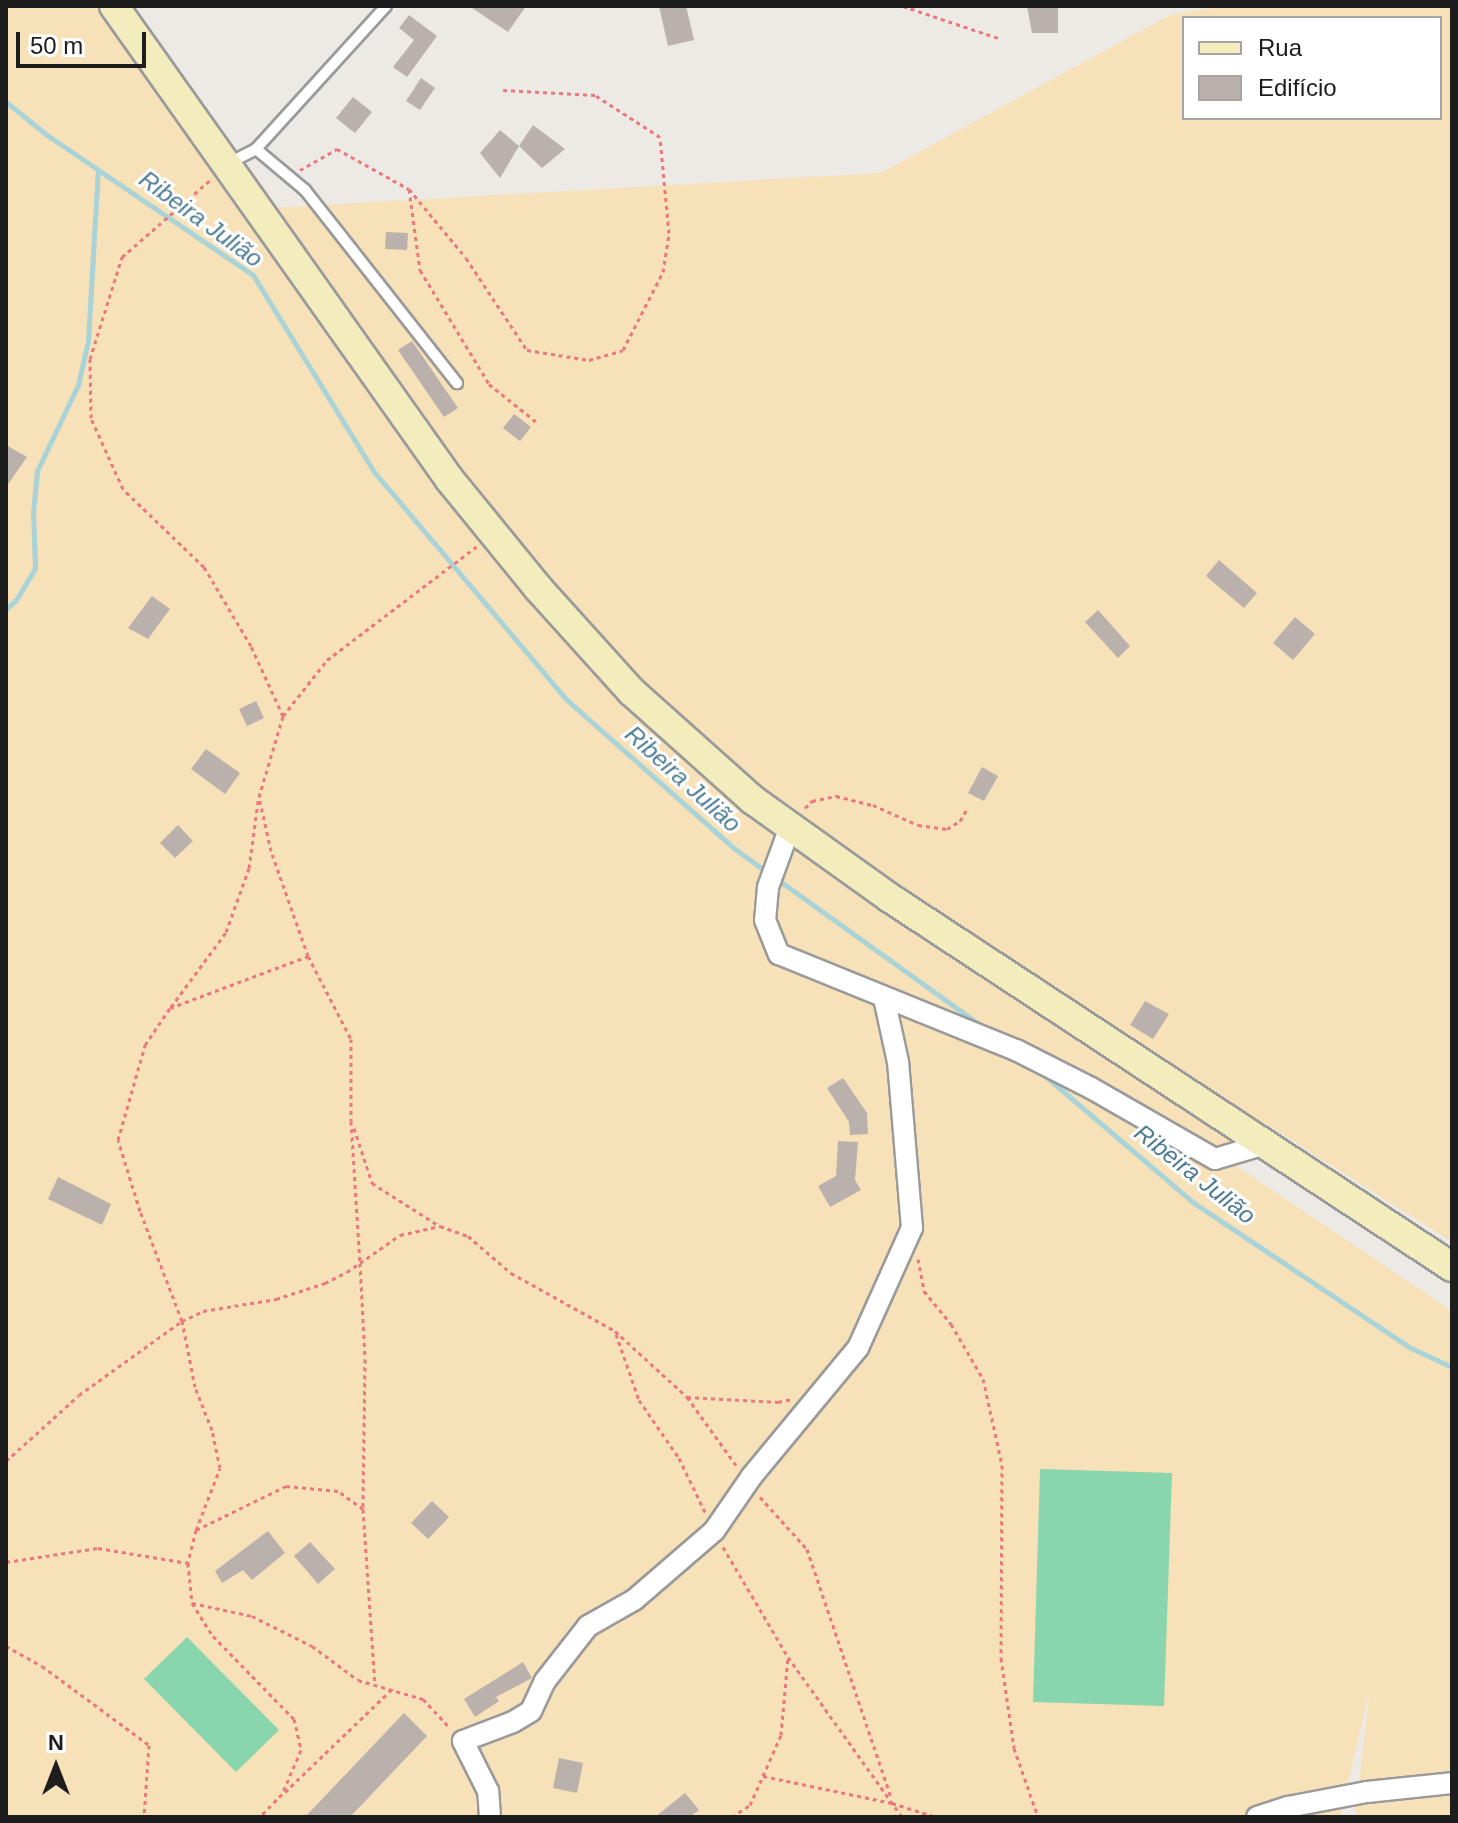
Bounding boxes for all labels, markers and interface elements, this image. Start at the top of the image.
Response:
scale bar [20,16,150,66]
legend [1182,16,1442,120]
text: 50 m [30,32,83,59]
text: Rua [1258,34,1302,61]
text: Edifício [1258,74,1337,101]
water label: Ribeira Julião [134,165,268,273]
water label: Ribeira Julião [619,720,747,838]
water label: Ribeira Julião [1129,1118,1261,1230]
north arrow [16,1727,96,1807]
text: N [48,1730,64,1755]

